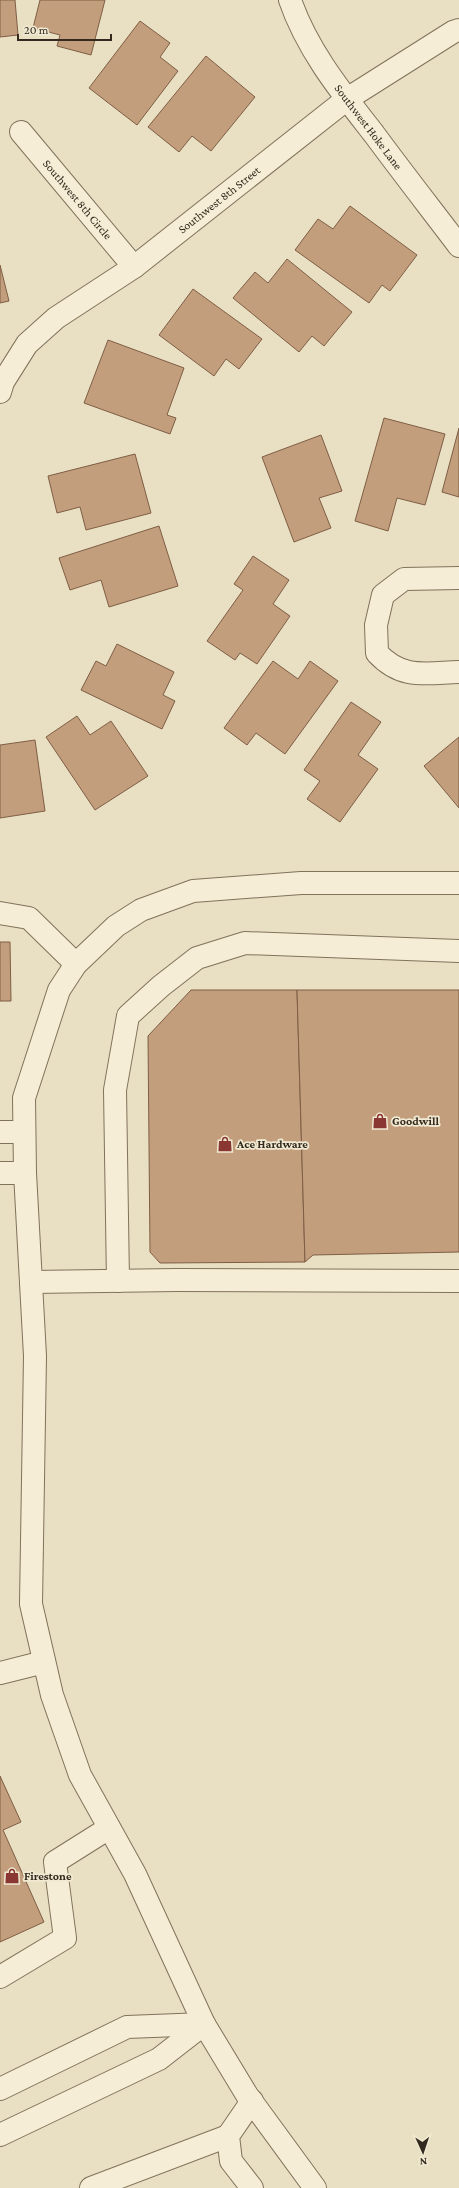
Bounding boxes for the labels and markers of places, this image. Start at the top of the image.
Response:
shop icon: Goodwill [371,1112,389,1130]
place label: Goodwill [392,1114,439,1128]
shop icon: Ace Hardware [216,1135,234,1153]
place label: Ace Hardware [236,1137,308,1151]
shop icon: Firestone [3,1867,21,1885]
place label: Firestone [24,1869,72,1883]

